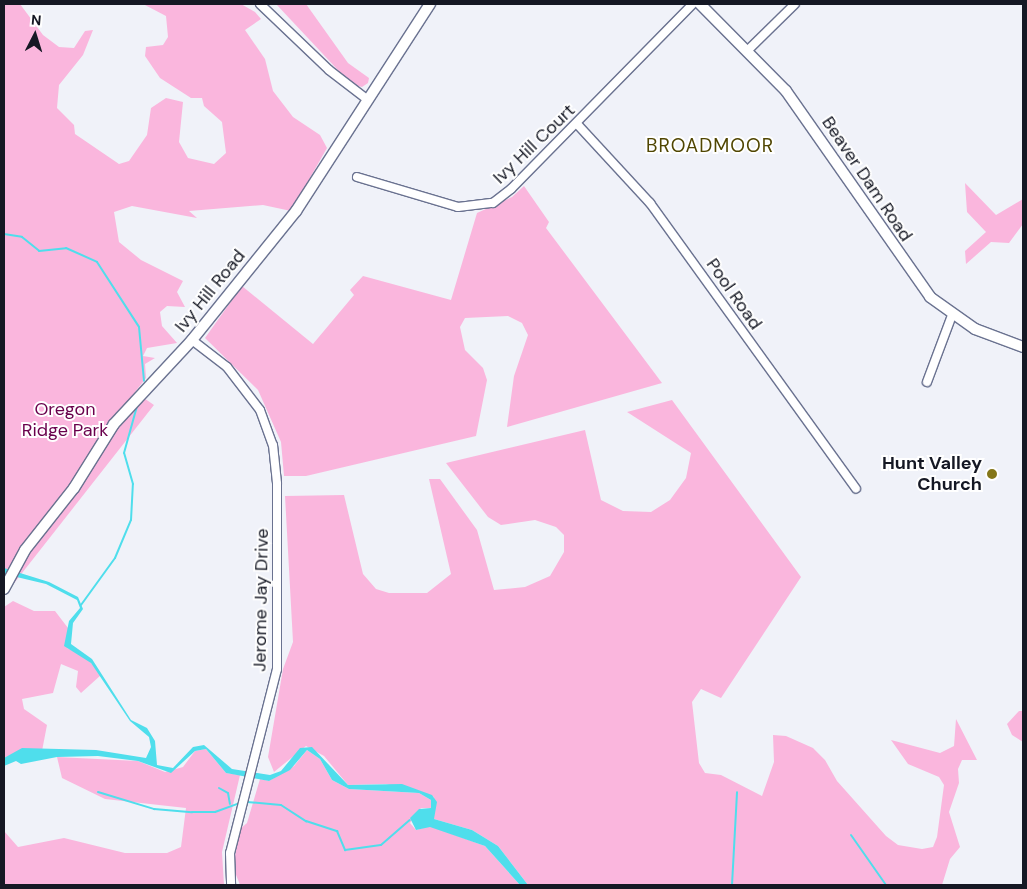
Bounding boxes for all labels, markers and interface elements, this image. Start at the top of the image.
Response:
north arrow [10,10,60,60]
text: N [30,11,42,29]
street label: Ivy Hill Court [489,100,579,188]
street label: Beaver Dam Road [817,112,917,246]
district label: BROADMOOR [645,135,775,157]
street label: Ivy Hill Road [170,245,250,337]
street label: Pool Road [702,254,766,334]
park label: Oregon Ridge Park [22,399,108,442]
place label: Hunt Valley Church [882,453,982,496]
marker: Hunt Valley Church [986,468,998,480]
street label: Jerome Jay Drive [249,528,273,672]

